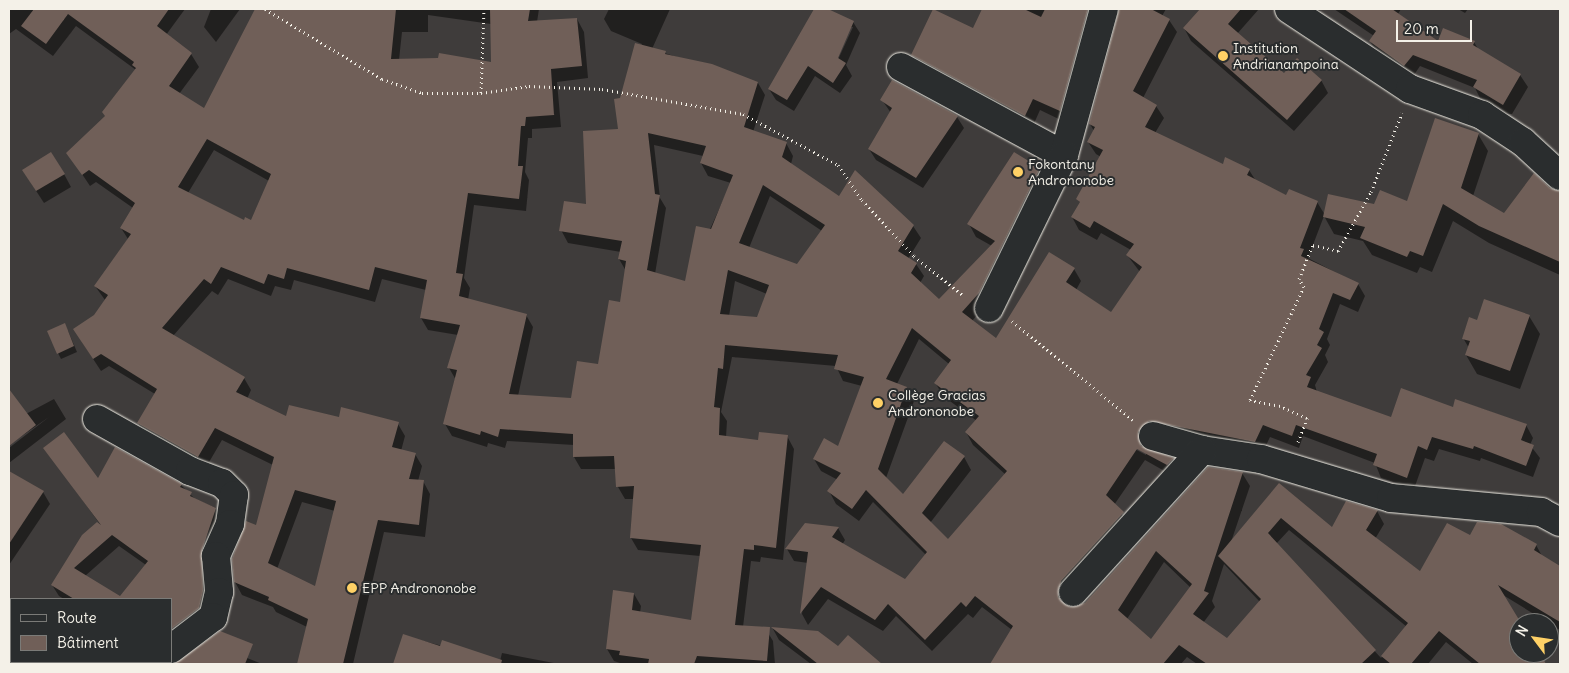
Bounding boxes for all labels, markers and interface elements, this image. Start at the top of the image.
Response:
scale bar [1399,10,1475,42]
text: 20 m [1404,19,1439,38]
place label: Institution Andrianampoina [1233,40,1339,72]
marker: Institution Andrianampoina [1217,50,1229,62]
place label: Fokontany Andrononobe [1028,156,1114,188]
marker: Fokontany Andrononobe [1012,166,1024,178]
place label: Collège Gracias Andrononobe [888,387,986,420]
marker: Collège Gracias Andrononobe [872,397,884,409]
place label: EPP Andrononobe [362,580,476,596]
marker: EPP Andrononobe [346,582,358,594]
legend [10,598,172,663]
text: Route [57,608,97,627]
north arrow [1509,613,1559,663]
text: N [1512,622,1532,640]
text: Bâtiment [57,633,119,652]

